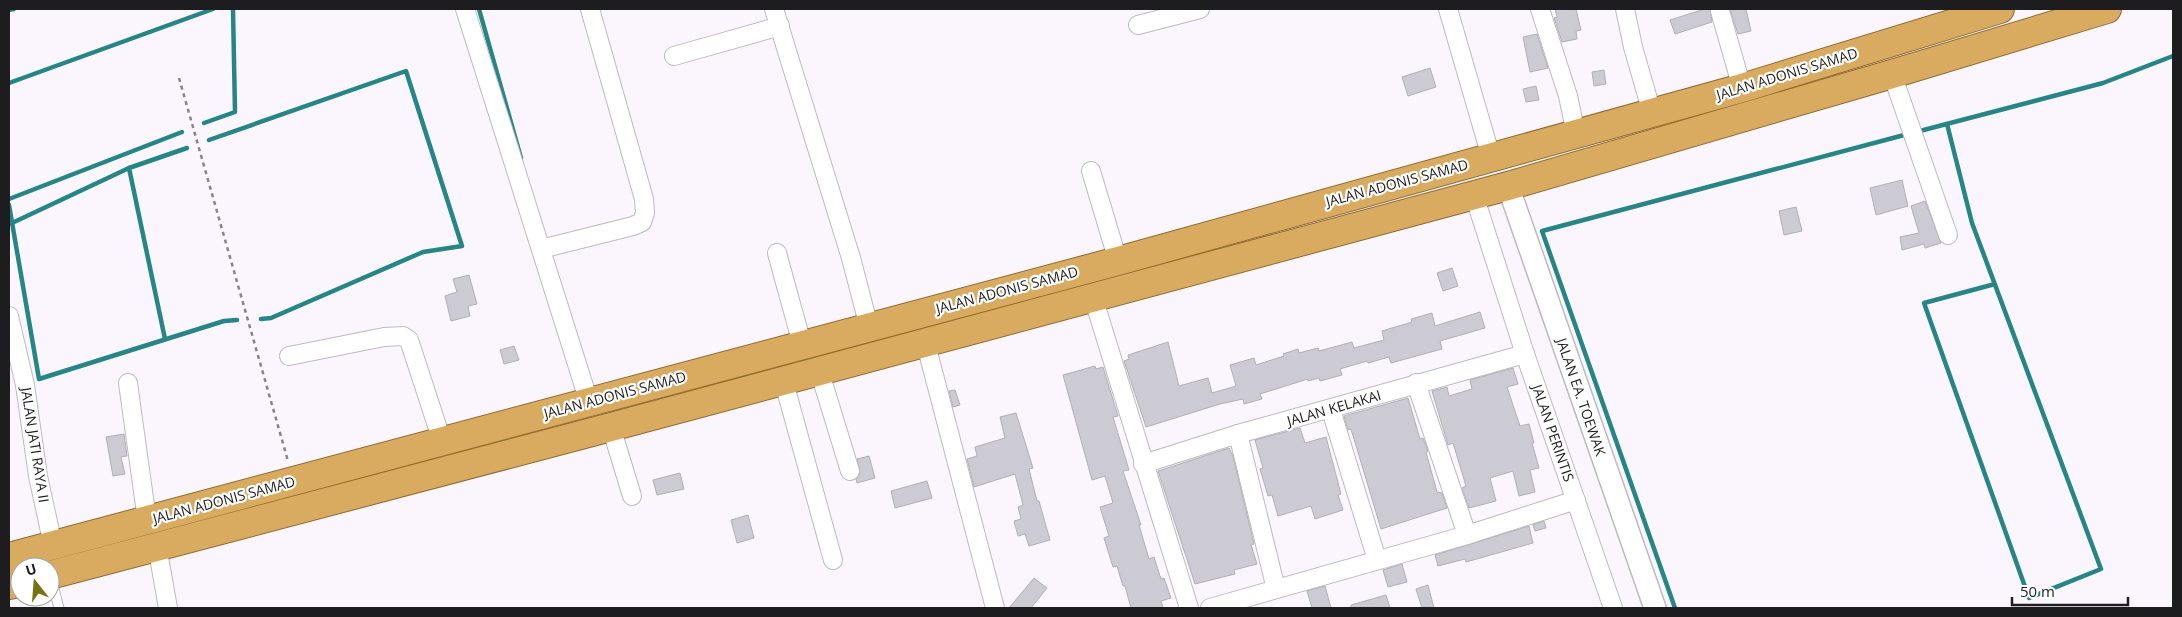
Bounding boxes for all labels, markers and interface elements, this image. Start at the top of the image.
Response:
street label: JALAN ADONIS SAMAD [1712,43,1860,105]
street label: JALAN ADONIS SAMAD [1322,154,1470,211]
street label: JALAN ADONIS SAMAD [932,261,1080,318]
street label: JALAN EA. TOEWAK [1552,333,1611,459]
street label: JALAN ADONIS SAMAD [540,366,688,423]
street label: JALAN PERINTIS [1527,380,1579,484]
street label: JALAN JATI RAYA II [17,384,54,504]
street label: JALAN KELAKAI [1283,385,1383,431]
street label: JALAN ADONIS SAMAD [149,471,297,528]
north arrow [10,557,60,607]
text: U [23,558,39,580]
scale bar [2012,574,2128,606]
text: 50 m [2020,581,2055,601]

